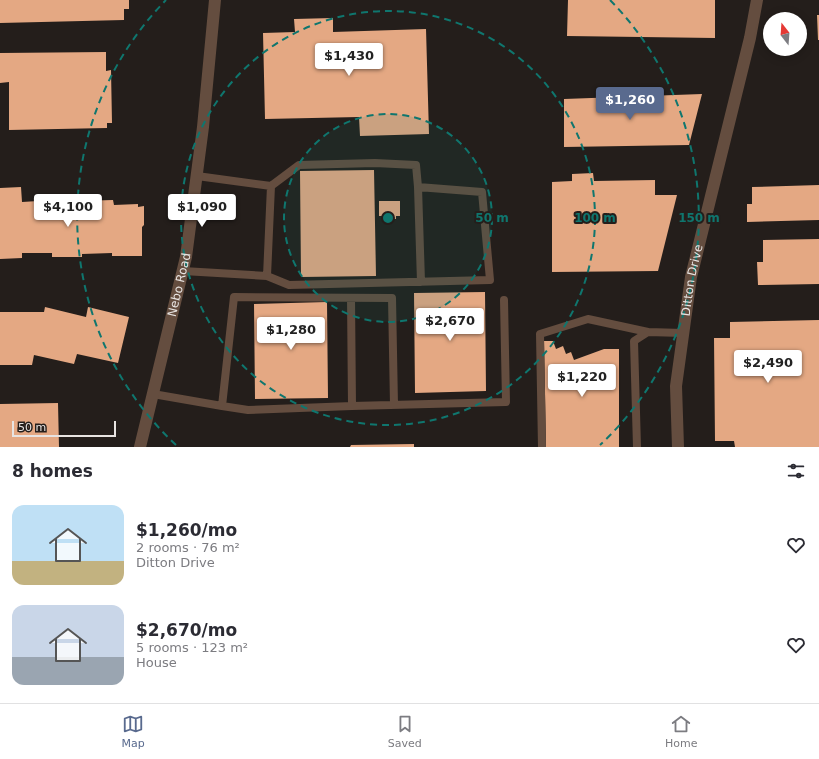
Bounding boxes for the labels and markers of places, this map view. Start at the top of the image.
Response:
pin: $1,430 [316,43,382,77]
pin: $1,260 [597,87,663,121]
pin: $4,100 [35,194,101,228]
pin: $1,090 [169,194,235,228]
centre of rings [381,211,395,225]
pin: $2,670 [417,308,483,342]
pin: $1,280 [258,317,324,351]
pin: $2,490 [735,350,801,384]
pin: $1,220 [549,364,615,398]

